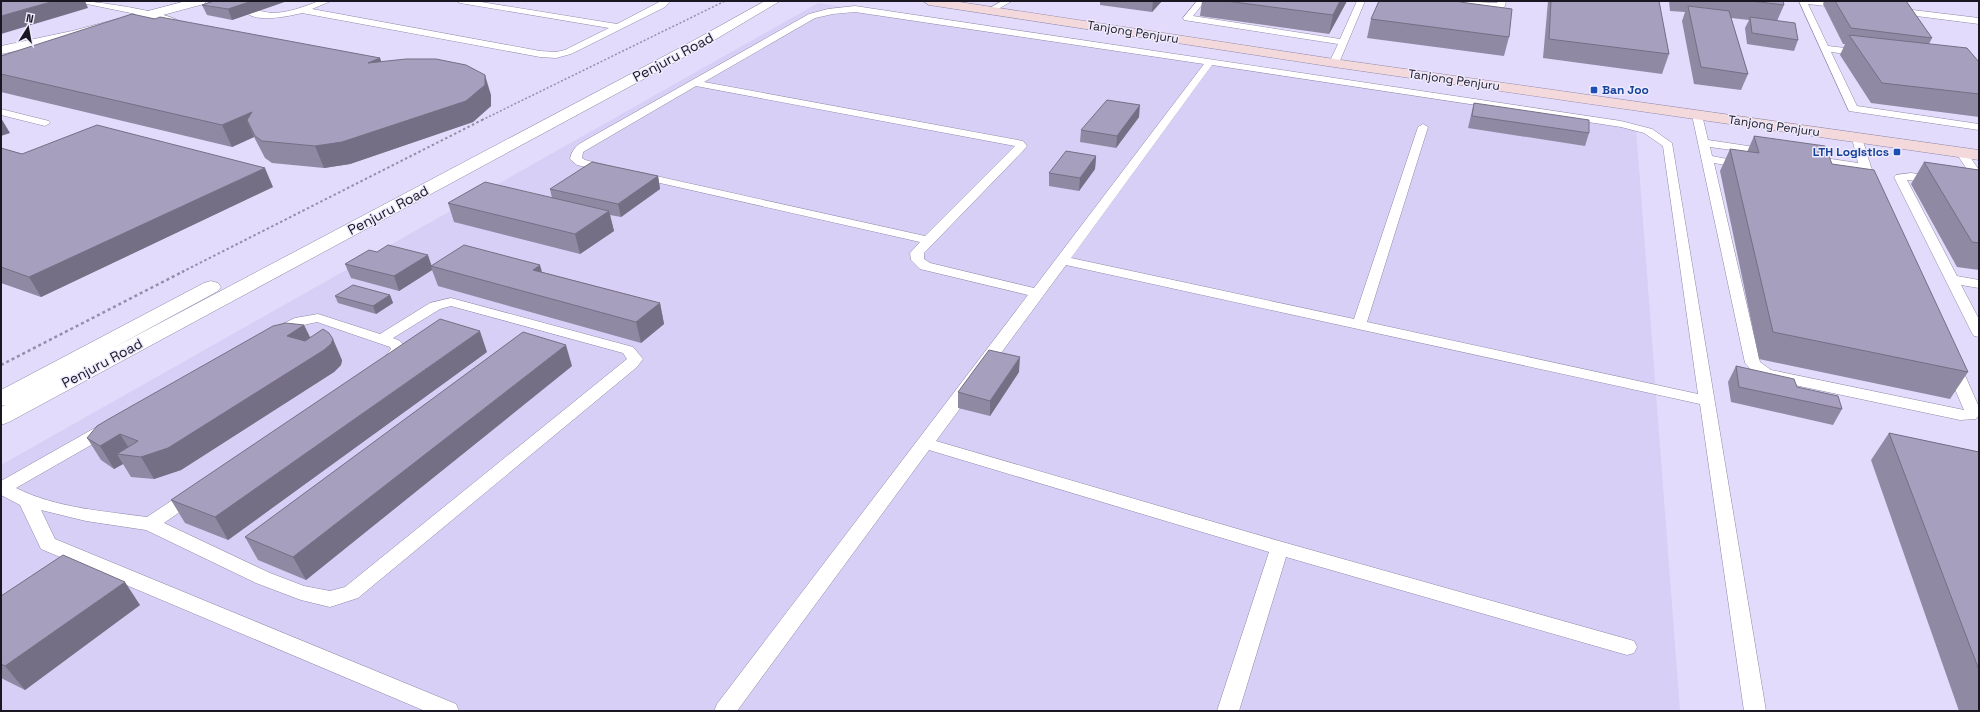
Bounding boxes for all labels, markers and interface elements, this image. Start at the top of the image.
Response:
north arrow [8,8,48,48]
text: N [25,11,35,26]
street label: Tanjong Penjuru [1086,17,1180,47]
street label: Penjuru Road [630,28,716,86]
street label: Tanjong Penjuru [1407,66,1501,94]
place label: Ban Joo [1602,82,1649,98]
marker: Ban Joo [1589,85,1599,95]
street label: Tanjong Penjuru [1727,112,1821,140]
place label: LTH Logistics [1813,144,1889,160]
marker: LTH Logistics [1892,147,1902,157]
street label: Penjuru Road [345,181,431,239]
street label: Penjuru Road [59,334,145,392]

